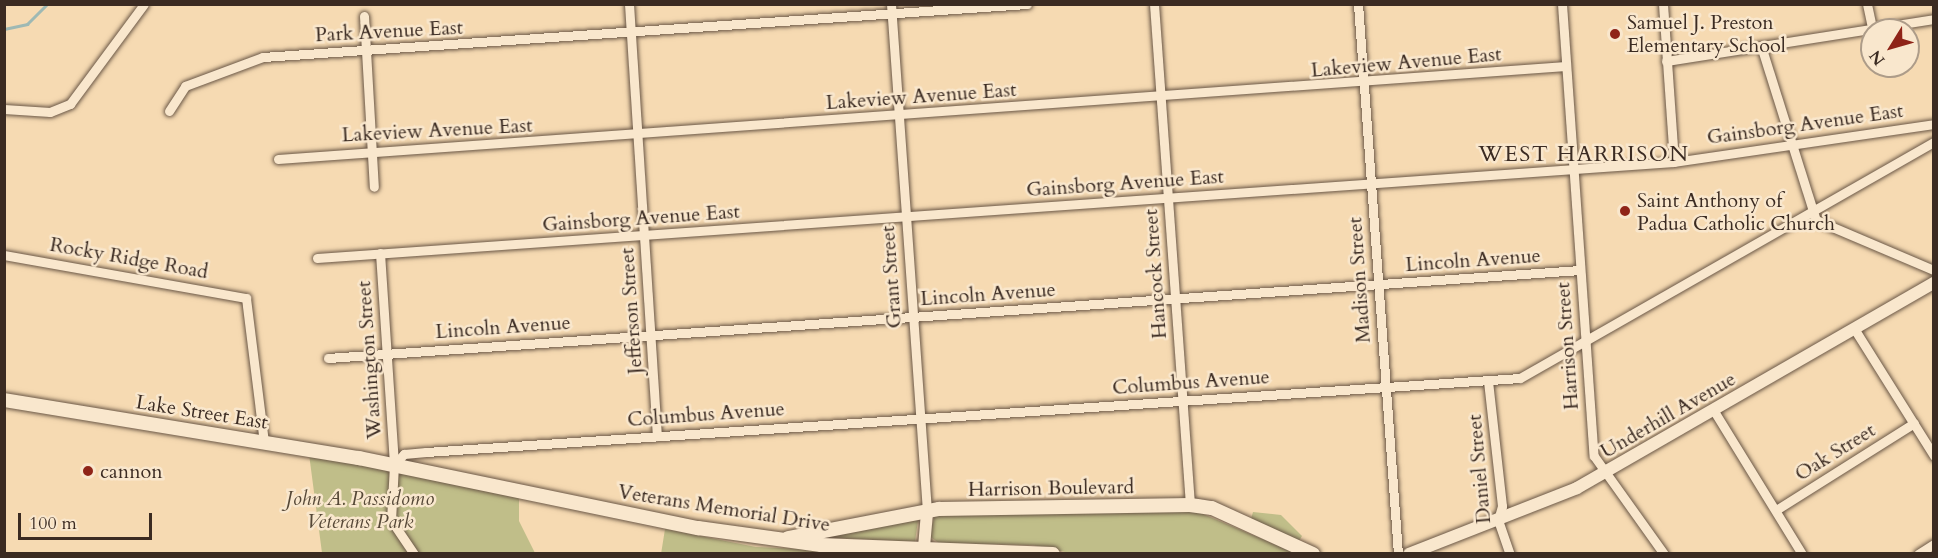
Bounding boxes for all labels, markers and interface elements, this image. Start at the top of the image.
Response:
place label: Samuel J. Preston Elementary School [1627,11,1786,58]
street label: Park Avenue East [314,15,464,47]
north arrow [1860,18,1920,78]
marker: Samuel J. Preston Elementary School [1608,27,1622,41]
street label: Lakeview Avenue East [1310,42,1502,82]
text: N [1864,45,1890,70]
street label: Lakeview Avenue East [825,77,1017,115]
street label: Gainsborg Avenue East [1705,98,1905,150]
street label: Lakeview Avenue East [341,113,533,147]
district label: WEST HARRISON [1478,142,1690,168]
street label: Gainsborg Avenue East [1026,164,1224,202]
place label: Saint Anthony of Padua Catholic Church [1637,188,1835,235]
street label: Gainsborg Avenue East [542,199,740,237]
marker: Saint Anthony of Padua Catholic Church [1618,204,1632,218]
street label: Hancock Street [1138,208,1172,340]
street label: Madison Street [1343,216,1375,344]
street label: Grant Street [875,225,907,329]
street label: Rocky Ridge Road [48,232,210,284]
street label: Lincoln Avenue [1404,243,1542,277]
street label: Jefferson Street [615,247,647,375]
street label: Lincoln Avenue [919,277,1057,311]
street label: Washington Street [351,280,387,440]
street label: Harrison Street [1551,281,1583,411]
street label: Lincoln Avenue [434,310,572,344]
street label: Columbus Avenue [1112,365,1270,399]
street label: Underhill Avenue [1596,367,1740,463]
street label: Lake Street East [134,390,270,434]
street label: Columbus Avenue [627,397,785,431]
street label: Daniel Street [1462,413,1496,525]
street label: Oak Street [1790,418,1880,486]
place label: cannon [100,459,163,483]
marker: cannon [81,464,95,478]
street label: Harrison Boulevard [968,475,1134,501]
street label: Veterans Memorial Drive [616,479,832,537]
park label: John A. Passidomo Veterans Park [286,486,434,533]
scale bar [21,501,154,539]
text: 100 m [29,511,77,536]

